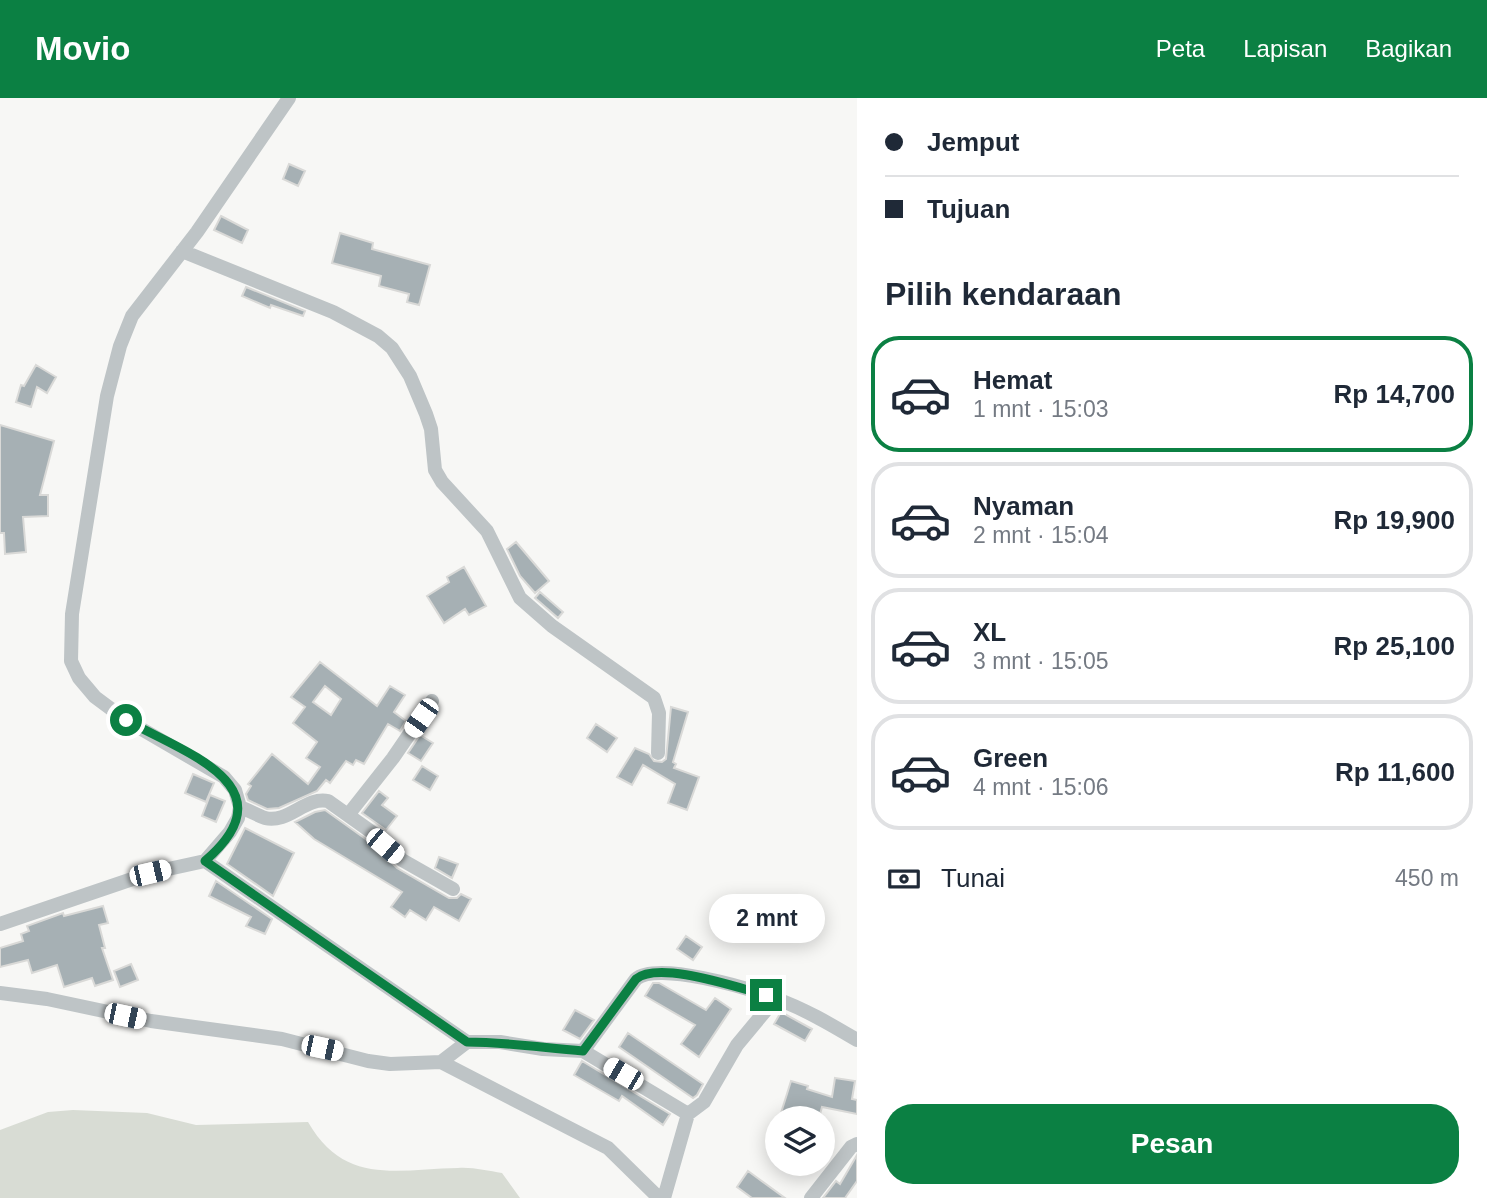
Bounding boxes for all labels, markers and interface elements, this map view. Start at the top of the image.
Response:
text: Movio [35,30,130,67]
text: Peta [1156,35,1205,62]
text: Lapisan [1243,35,1327,62]
text: Bagikan [1365,35,1452,62]
text: Jemput [927,127,1019,157]
text: Tujuan [927,194,1010,224]
text: Pilih kendaraan [885,276,1122,312]
icon: car [889,363,952,426]
text: Hemat [973,365,1052,395]
text: Rp 14,700 [1334,379,1455,409]
text: 1 mnt · 15:03 [973,396,1109,422]
icon: car [889,489,952,552]
text: Nyaman [973,491,1074,521]
text: Rp 19,900 [1334,505,1455,535]
text: 2 mnt · 15:04 [973,522,1109,548]
icon: car [889,615,952,678]
text: XL [973,617,1006,647]
text: Rp 25,100 [1334,631,1455,661]
text: 3 mnt · 15:05 [973,648,1109,674]
car [401,695,442,741]
route start [110,704,142,736]
icon: car [889,741,952,804]
text: Green [973,743,1048,773]
text: Rp 11,600 [1335,757,1455,787]
text: 4 mnt · 15:06 [973,774,1109,800]
car [363,824,408,868]
car [128,858,173,888]
icon: cash [885,860,923,898]
text: Tunai [941,863,1005,893]
text: 450 m [1395,865,1459,891]
callout: 2 mnt [708,894,824,942]
text: 2 mnt [736,905,798,931]
route end [750,979,782,1011]
car [103,1001,148,1031]
car [300,1033,345,1063]
car [600,1054,647,1094]
button: Pesan [885,1104,1459,1184]
map controls [765,1106,835,1176]
button: layers [765,1106,835,1176]

